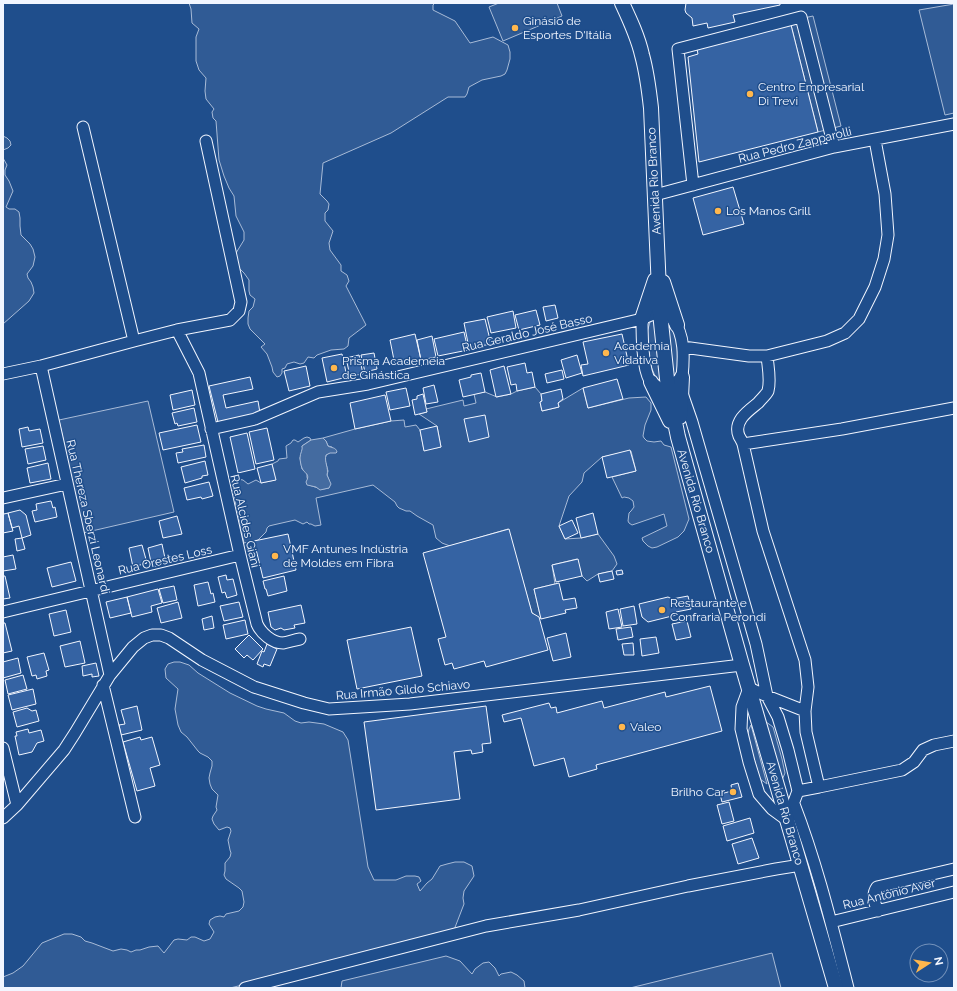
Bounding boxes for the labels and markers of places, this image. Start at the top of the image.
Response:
place label: Ginásio de Esportes D'Itália [523,14,612,42]
marker: Ginásio de Esportes D'Itália [510,23,520,33]
place label: Centro Empresarial Di Trevi [758,80,865,108]
marker: Centro Empresarial Di Trevi [745,89,755,99]
place label: Los Manos Grill [726,204,812,218]
marker: Los Manos Grill [713,206,723,216]
place label: Academia Vidativa [614,339,670,367]
marker: Academia Vidativa [601,348,611,358]
place label: Prisma Academeia de Ginástica [342,354,445,382]
marker: Prisma Academeia de Ginástica [329,363,339,373]
place label: VMF Antunes Indústria de Moldes em Fibra [283,542,408,570]
marker: VMF Antunes Indústria de Moldes em Fibra [270,551,280,561]
place label: Restaurante e Confraria Perondi [670,596,766,624]
marker: Restaurante e Confraria Perondi [657,605,667,615]
place label: Valeo [630,720,662,734]
marker: Valeo [617,722,627,732]
place label: Brilho Car [671,785,726,799]
marker: Brilho Car [728,787,738,797]

